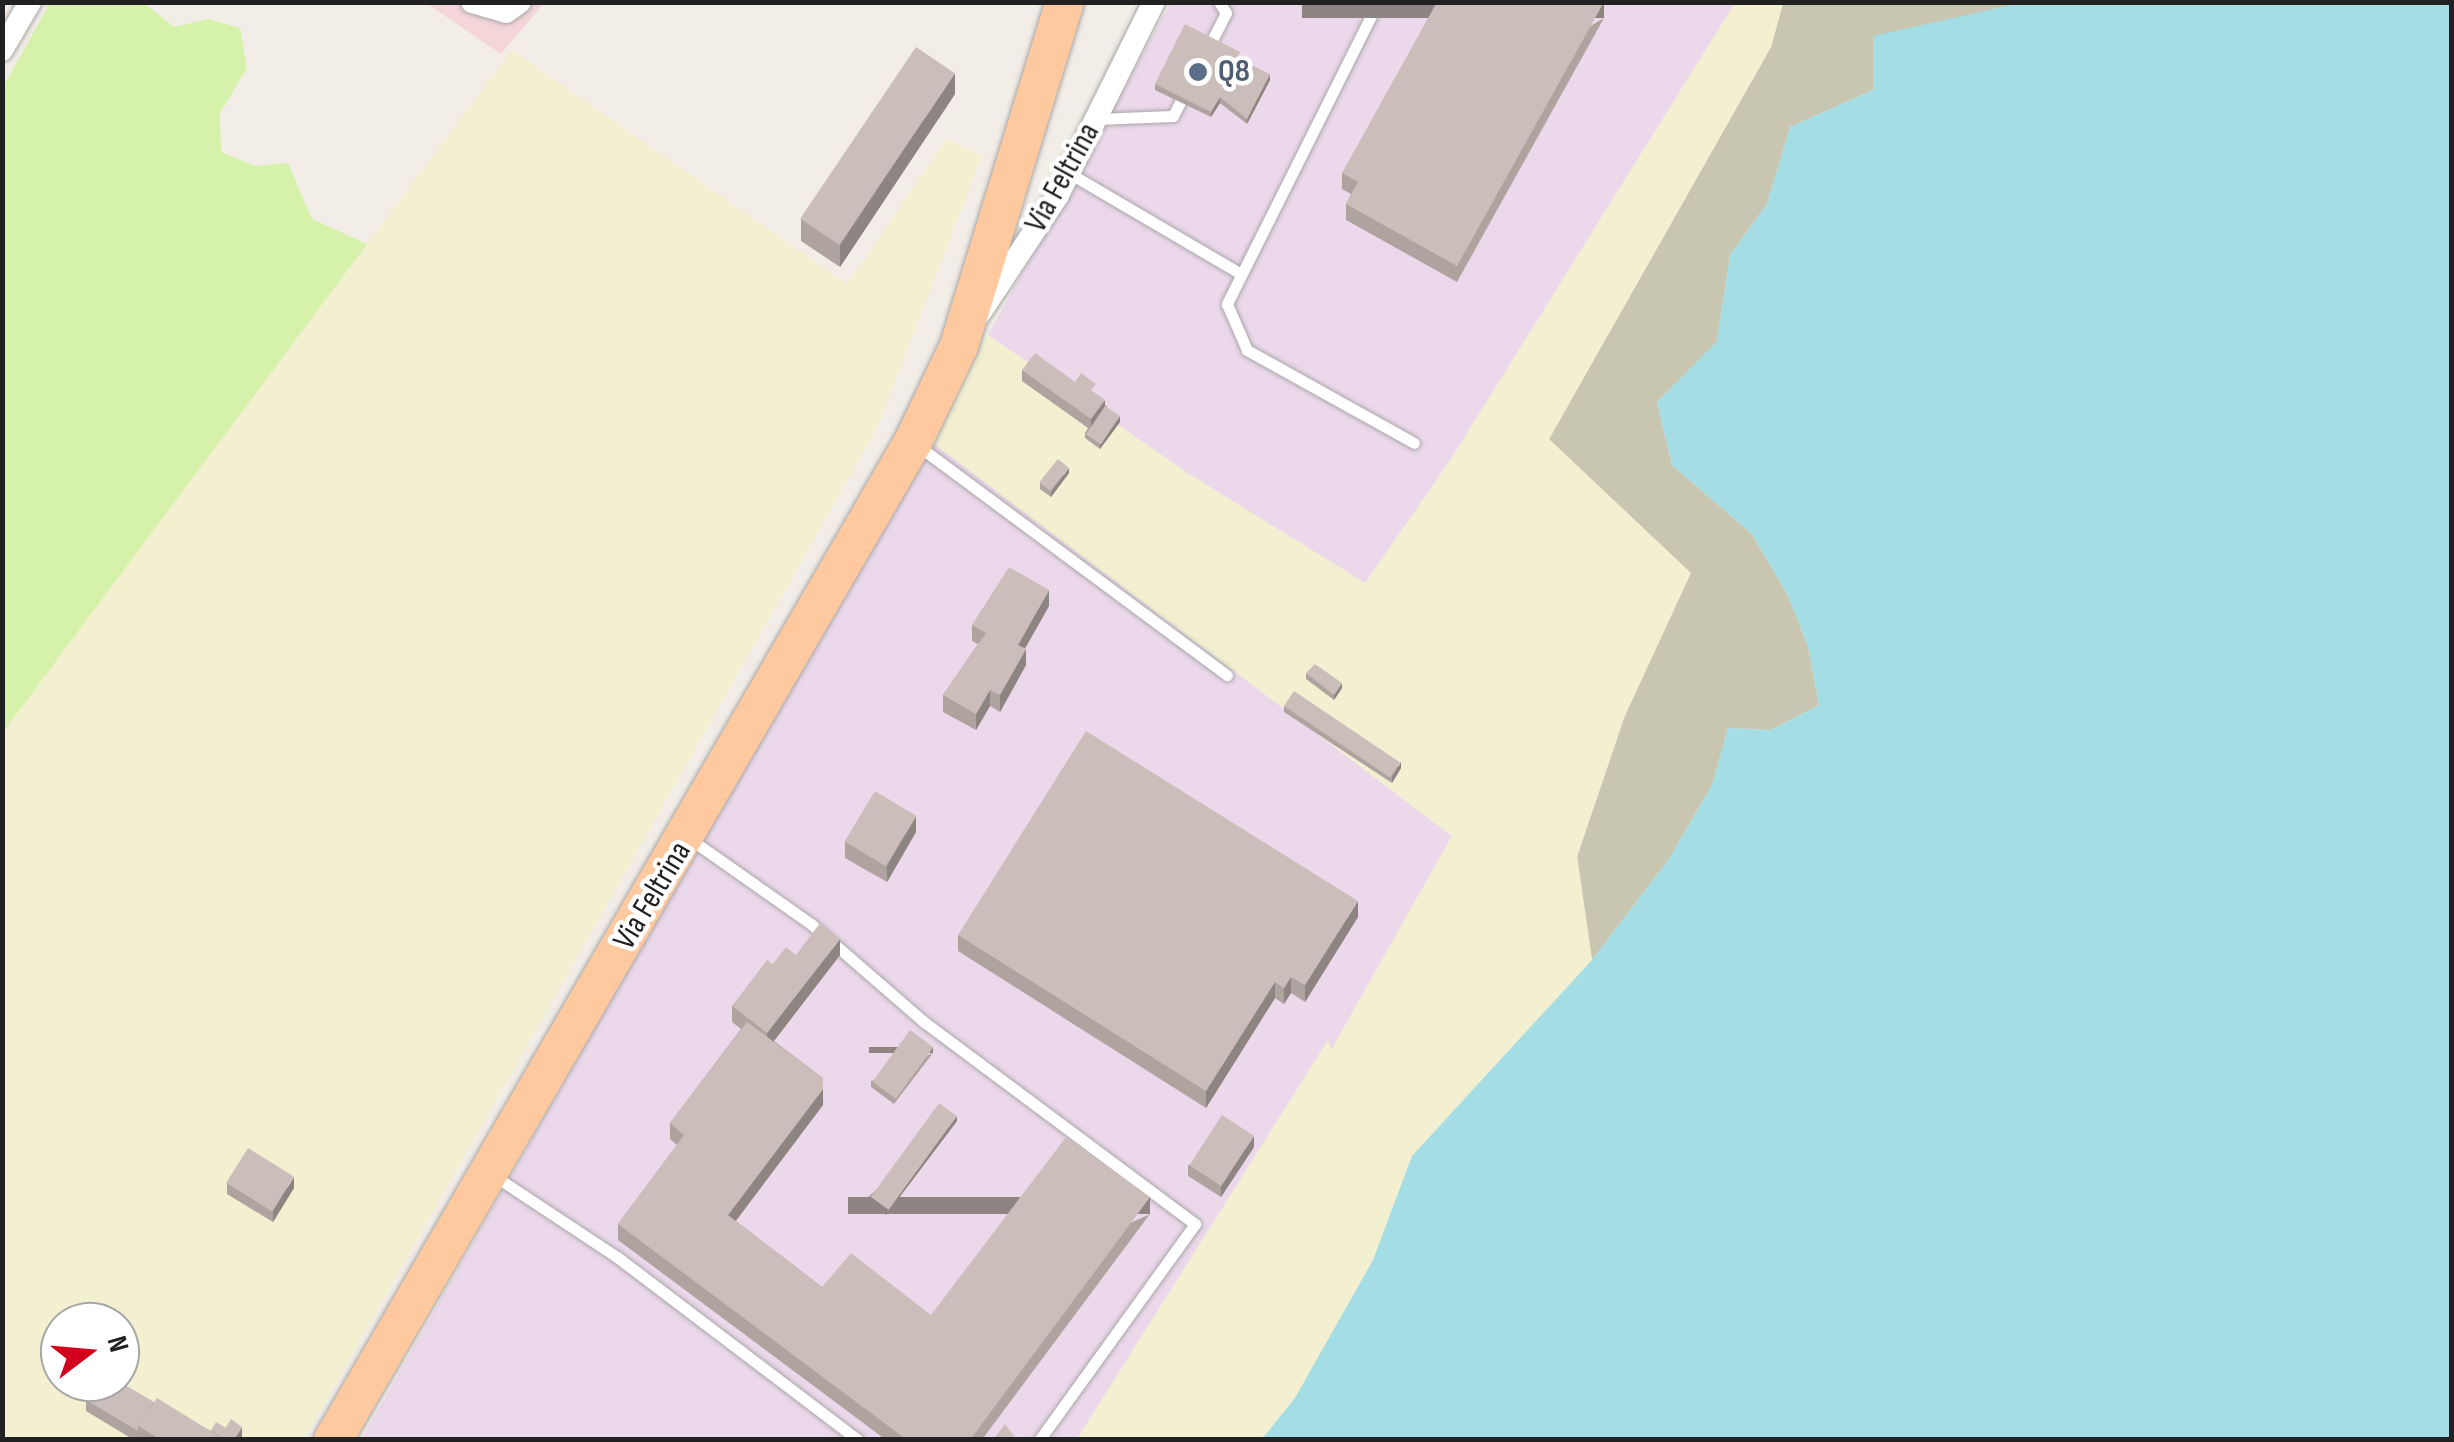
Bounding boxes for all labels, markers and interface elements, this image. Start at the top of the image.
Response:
place label: Q8 [1218,53,1250,91]
marker: Q8 [1187,61,1209,83]
street label: Via Feltrina [1017,117,1109,239]
street label: Via Feltrina [606,835,700,957]
north arrow [40,1302,140,1402]
text: N [99,1332,135,1356]

